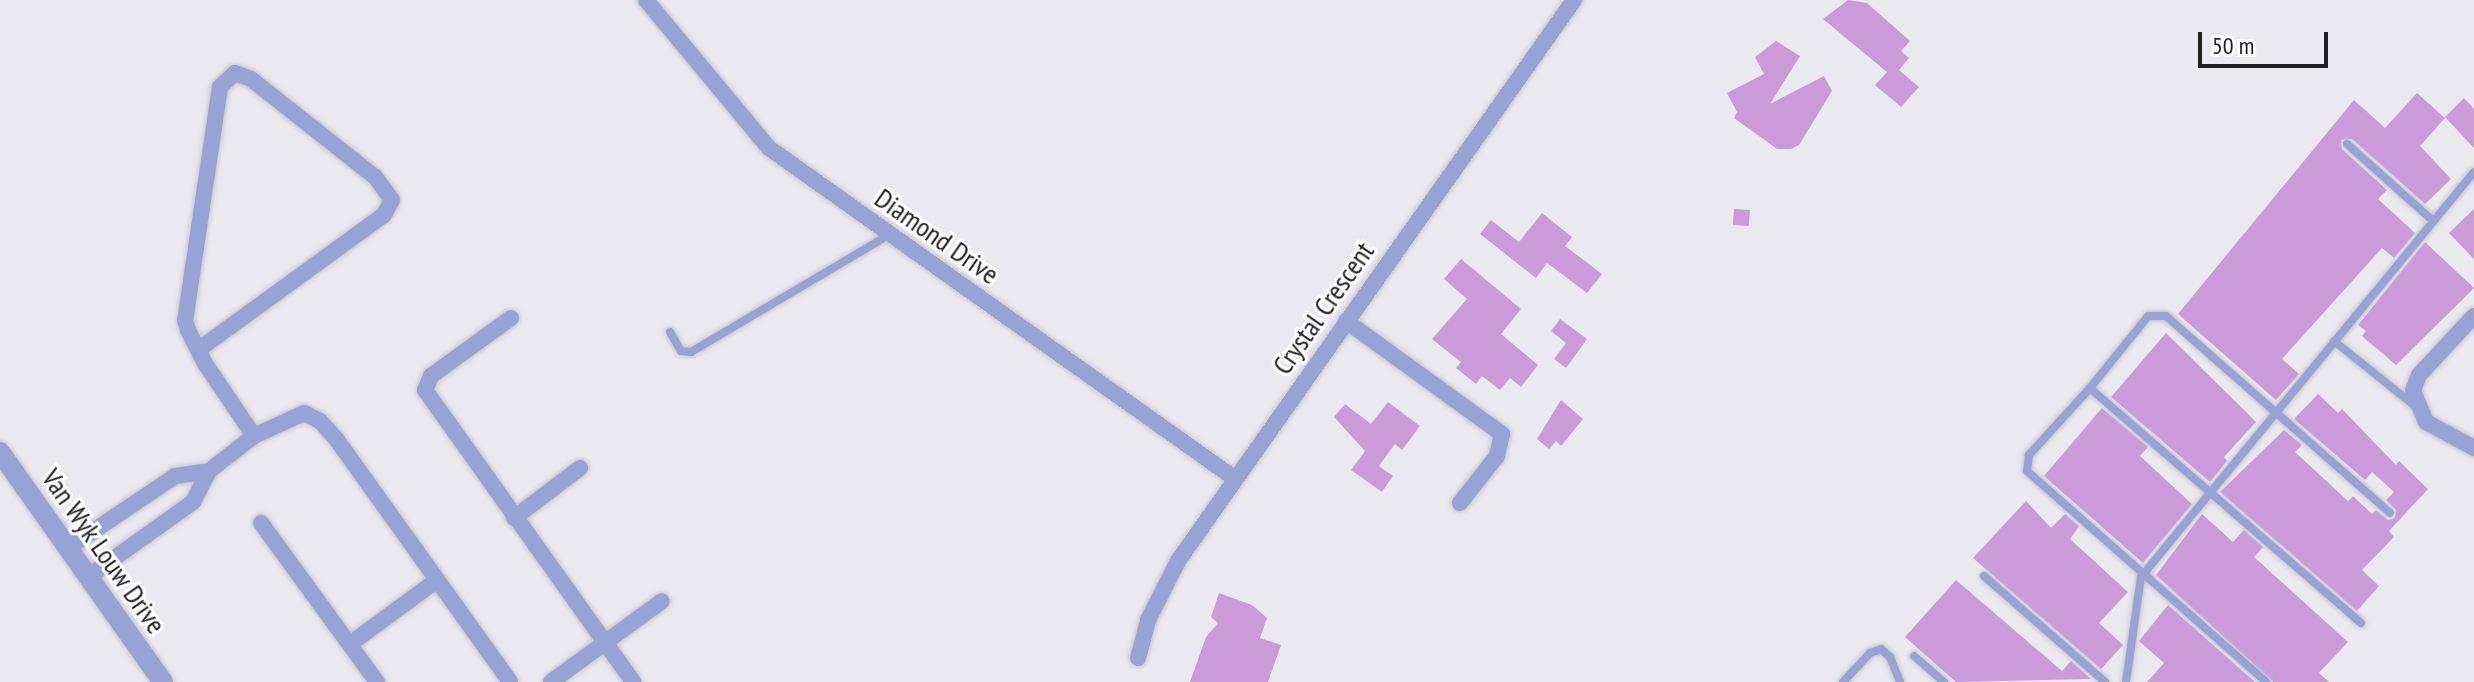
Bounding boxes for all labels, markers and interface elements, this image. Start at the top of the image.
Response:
scale bar [2202,16,2332,66]
text: 50 m [2212,30,2254,61]
street label: Diamond Drive [869,181,1005,291]
street label: Crystal Crescent [1265,235,1381,381]
street label: Van Wyk Louw Drive [34,461,174,641]

